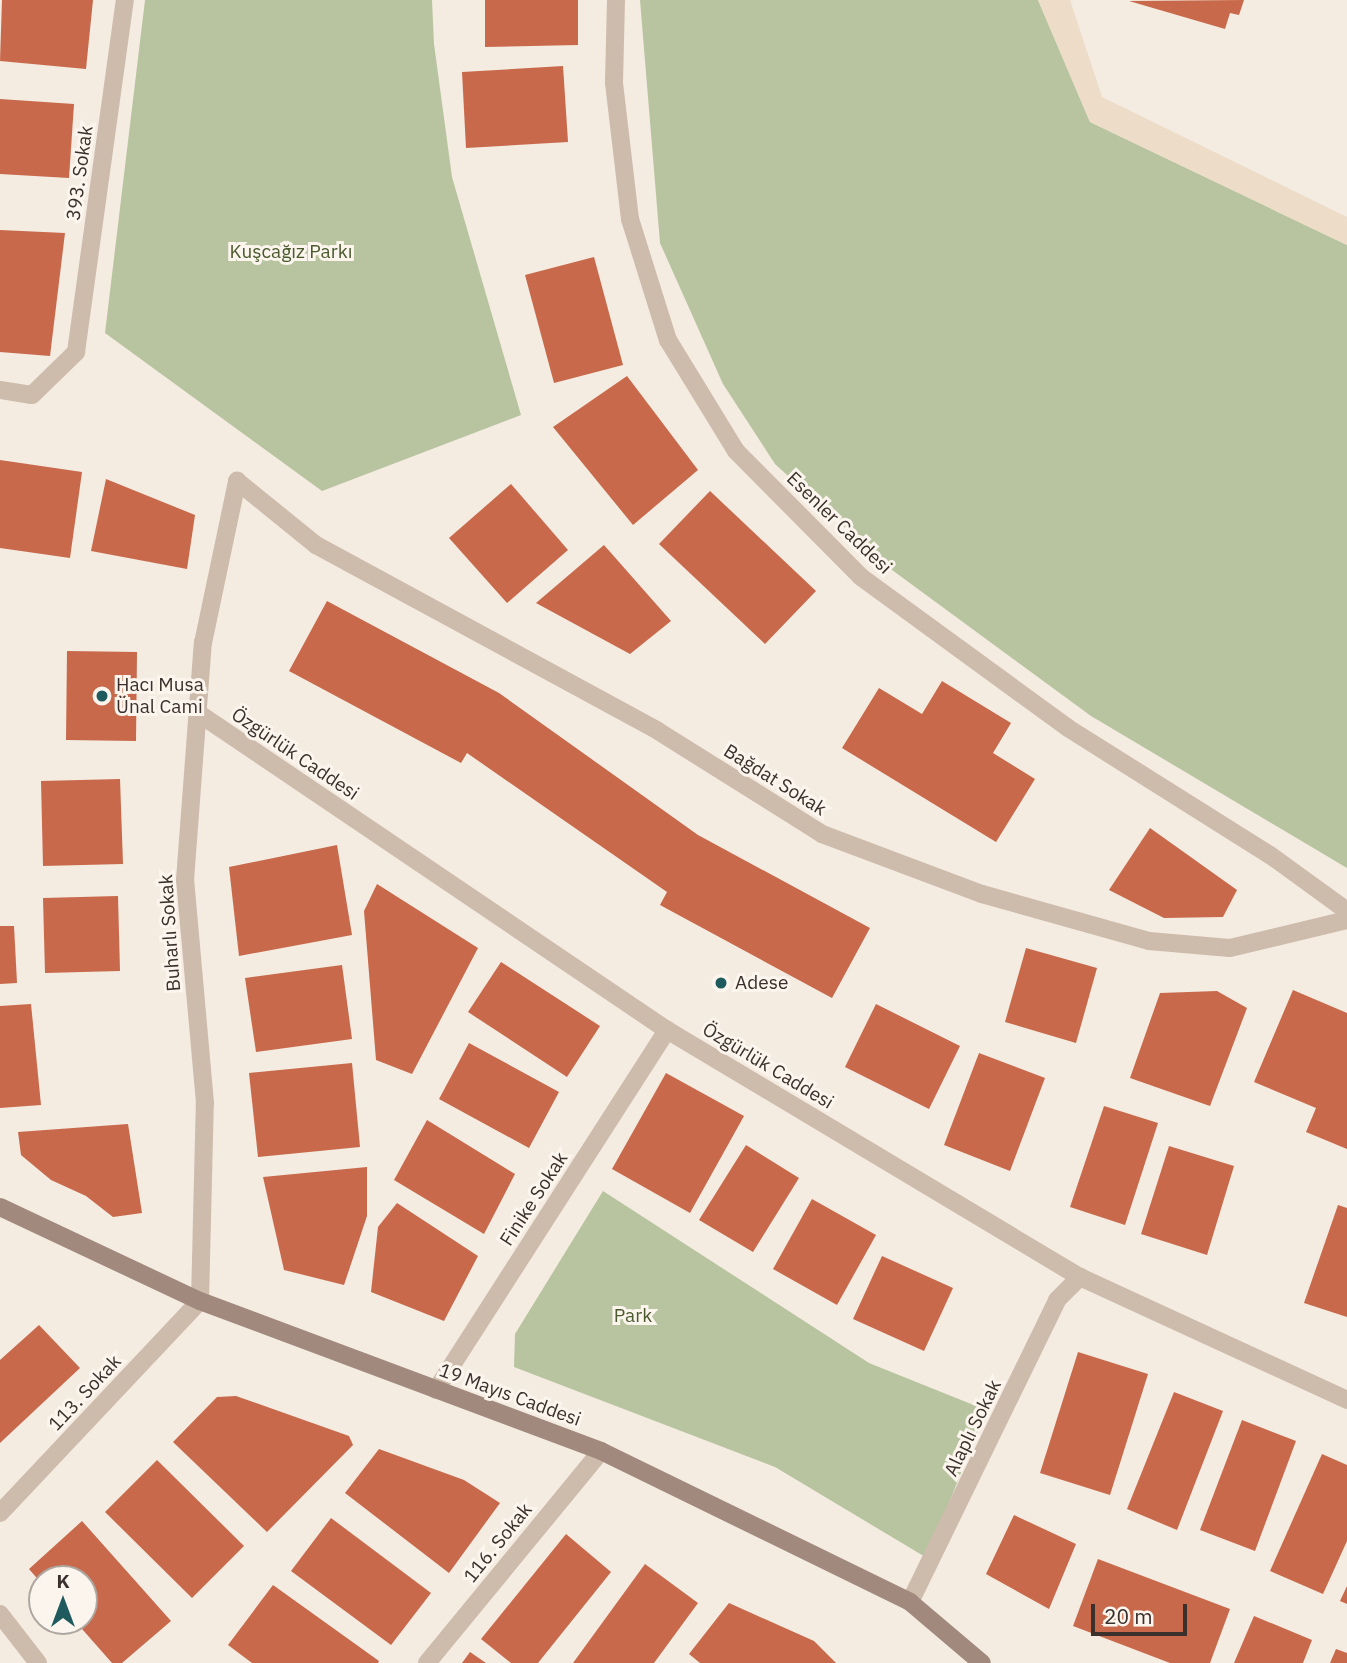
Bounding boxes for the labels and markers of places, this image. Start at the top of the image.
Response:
place label: Hacı Musa Ünal Cami [116,674,204,718]
marker: Hacı Musa Ünal Cami [94,688,110,704]
place label: Adese [735,972,788,994]
marker: Adese [713,975,729,991]

